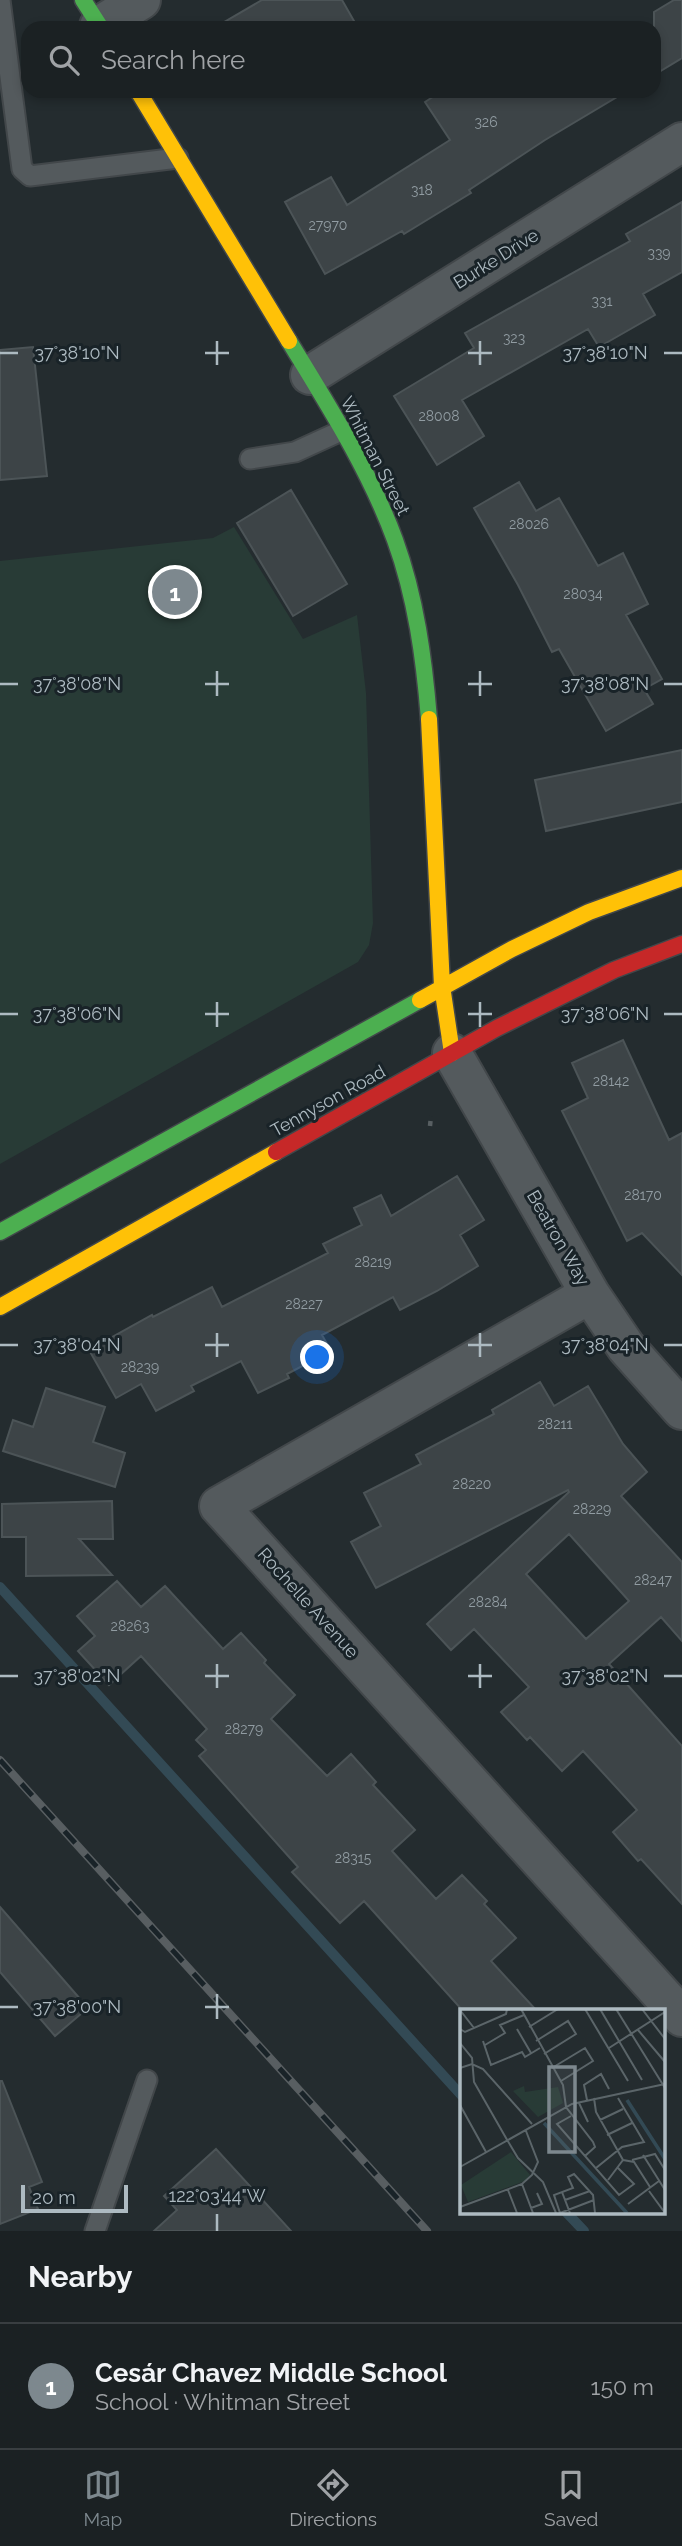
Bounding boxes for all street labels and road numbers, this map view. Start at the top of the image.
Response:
street label: Burke Drive [449,224,542,293]
street label: Whitman Street [336,393,414,519]
street label: Tennyson Road [267,1060,389,1141]
street label: Beatron Way [523,1186,594,1289]
street label: Rochelle Avenue [254,1543,364,1662]

